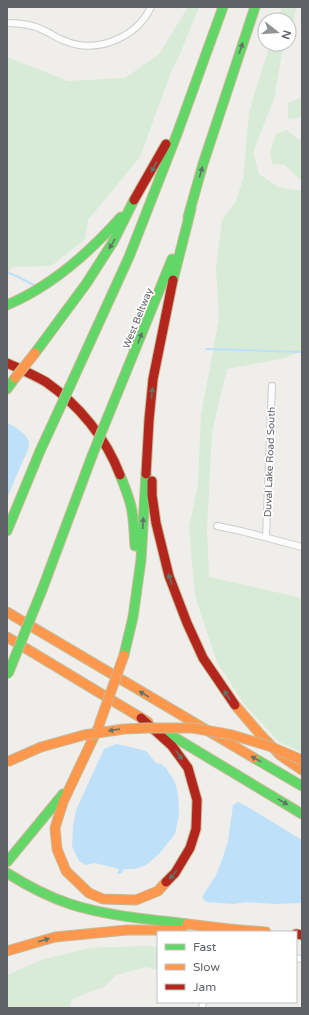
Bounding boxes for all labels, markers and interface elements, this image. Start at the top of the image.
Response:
north arrow [257,12,297,52]
text: N [279,29,294,41]
one-way arrow [238,42,244,54]
one-way arrow [150,161,157,173]
one-way arrow [198,165,204,177]
one-way arrow [108,238,115,250]
street label: West Beltway [120,286,156,350]
one-way arrow [138,332,144,344]
one-way arrow [148,387,155,399]
street label: Duval Lake Road South [262,407,278,517]
one-way arrow [139,517,146,529]
one-way arrow [167,572,173,584]
one-way arrow [224,689,231,701]
one-way arrow [138,690,150,697]
one-way arrow [108,728,120,734]
one-way arrow [175,750,183,761]
one-way arrow [250,756,262,763]
one-way arrow [277,799,289,806]
one-way arrow [168,870,177,880]
legend [157,931,297,1003]
one-way arrow [39,937,51,943]
text: Fast [193,940,217,954]
text: Slow [193,960,220,974]
text: Jam [193,980,216,994]

